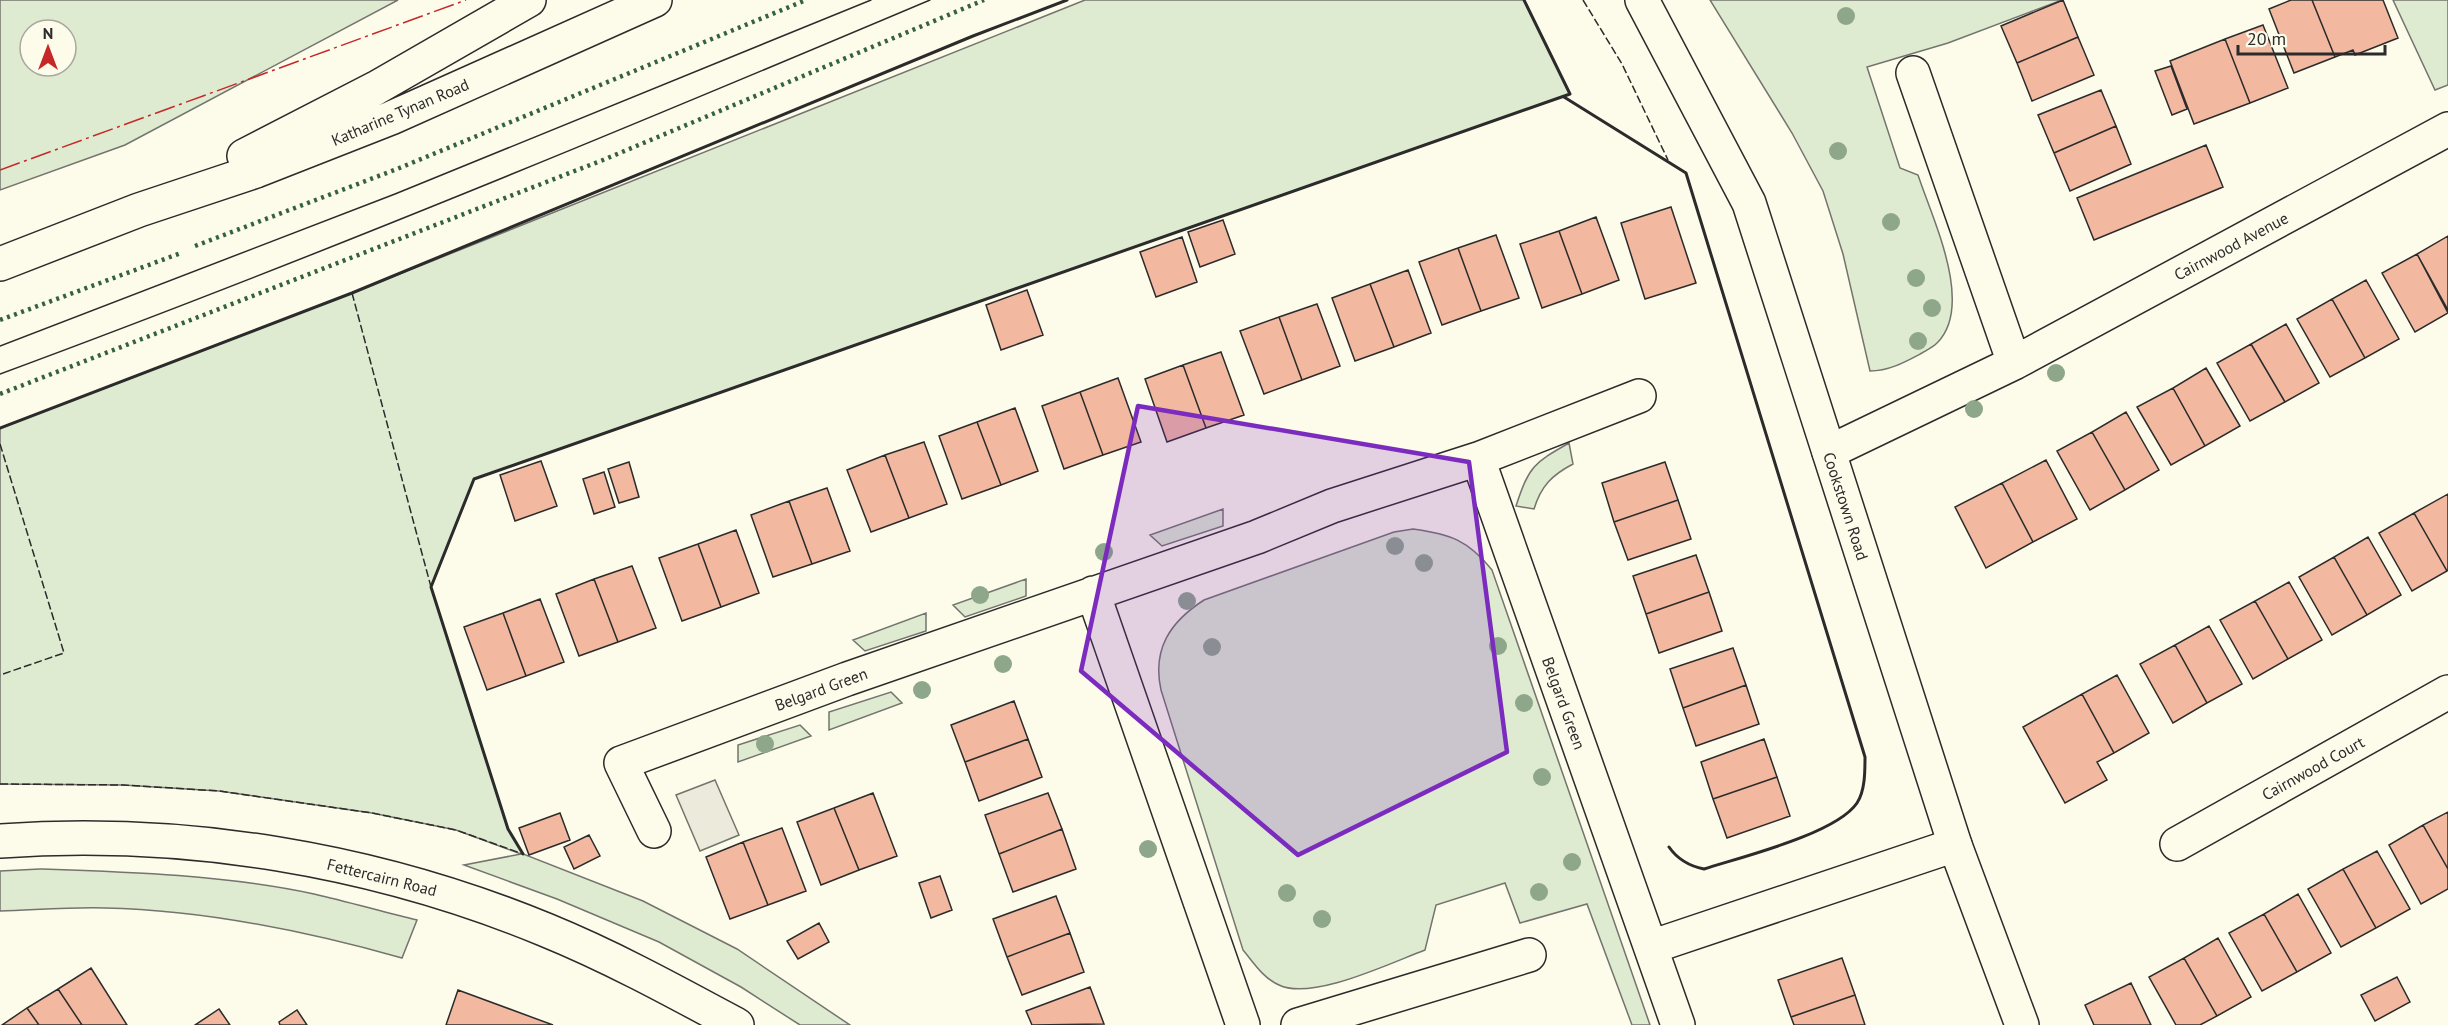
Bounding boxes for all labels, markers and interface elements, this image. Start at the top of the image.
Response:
north arrow [18,18,78,78]
scale bar [2238,18,2385,56]
text: N [43,23,53,43]
text: 20 m [2247,27,2286,50]
street label: Katharine Tynan Road [328,74,472,150]
street label: Cairnwood Avenue [2171,208,2291,284]
street label: Cookstown Road [1819,449,1873,563]
street label: Belgard Green [1538,654,1590,752]
street label: Belgard Green [772,663,870,715]
street label: Cairnwood Court [2258,731,2368,804]
street label: Fettercairn Road [325,854,439,900]

